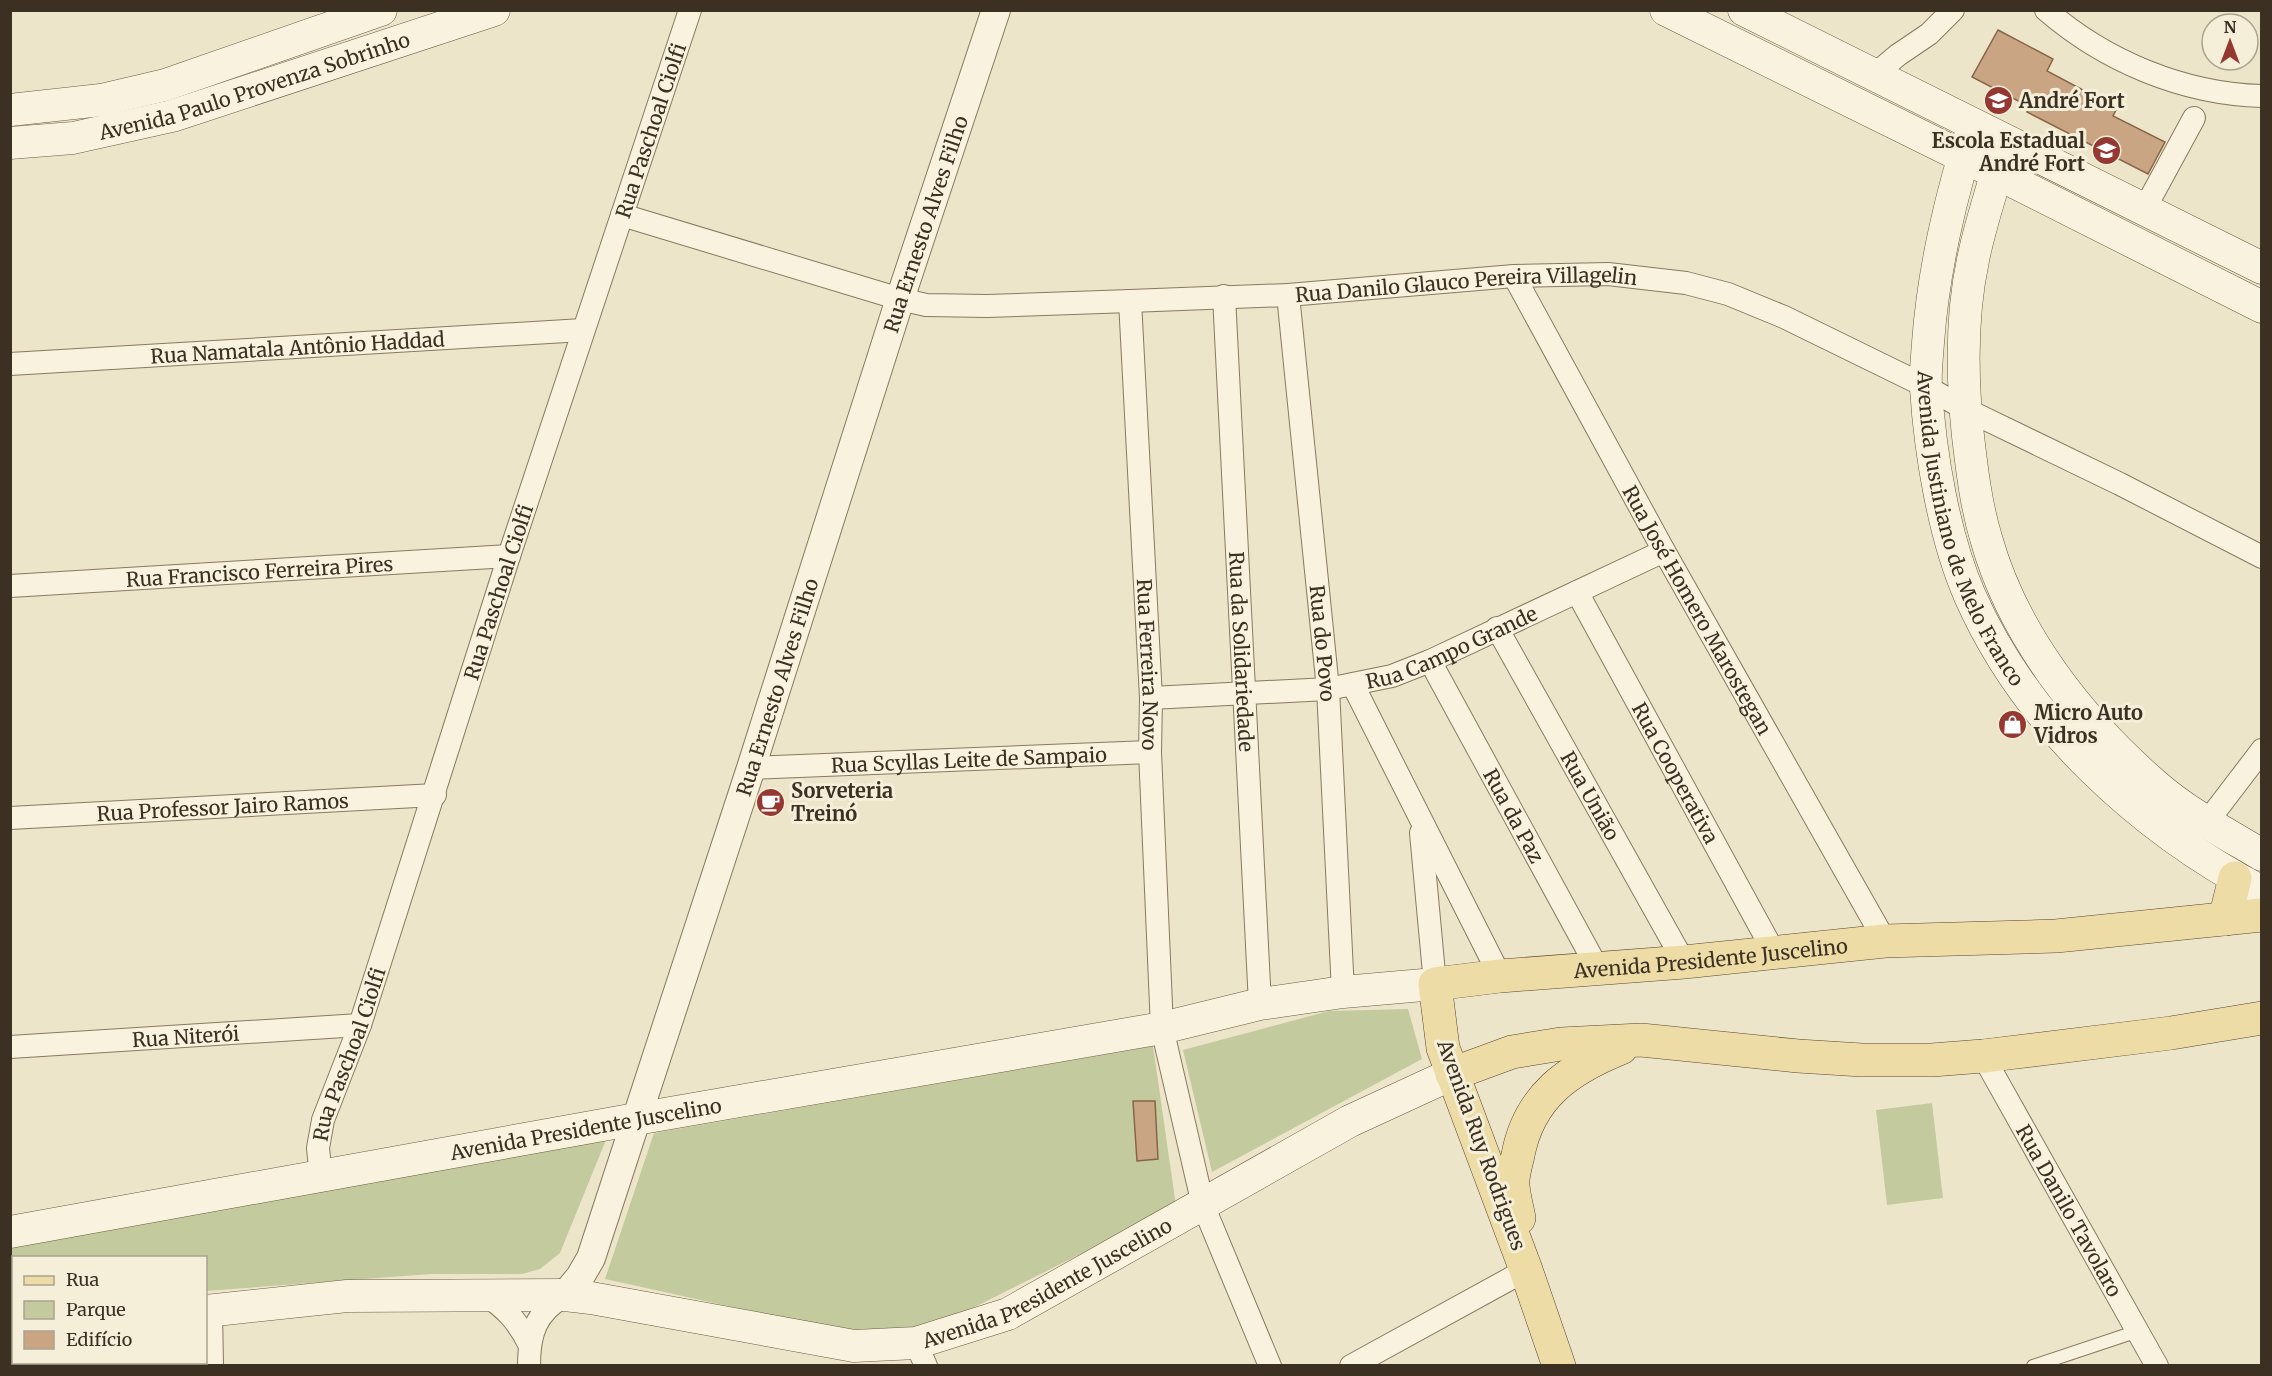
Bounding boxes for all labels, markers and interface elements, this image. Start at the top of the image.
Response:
north arrow [2200,12,2260,72]
text: N [2224,17,2237,37]
street label: Avenida Paulo Provenza Sobrinho [96,26,413,145]
street label: Rua Paschoal Ciolfi [609,40,691,221]
school or university icon: André Fort [1982,84,2014,116]
place label: André Fort [2018,88,2125,113]
street label: Rua Ernesto Alves Filho [878,112,973,336]
place label: Escola Estadual André Fort [1932,128,2085,176]
school or university icon: Escola Estadual André Fort [2090,135,2122,167]
street label: Rua Danilo Glauco Pereira Villagelin [1294,261,1639,307]
street label: Rua Namatala Antônio Haddad [150,326,445,368]
street label: Avenida Justiniano de Melo Franco [1913,370,2030,691]
street label: Rua José Homero Marostegan [1618,481,1778,739]
street label: Rua Paschoal Ciolfi [458,501,538,683]
street label: Rua Francisco Ferreira Pires [125,550,394,592]
street label: Rua da Solidariedade [1225,551,1260,752]
street label: Rua Ernesto Alves Filho [730,575,823,799]
street label: Rua Ferreira Novo [1132,578,1164,751]
street label: Rua do Povo [1305,584,1341,702]
street label: Rua Campo Grande [1364,600,1541,694]
street label: Rua Cooperativa [1627,698,1725,848]
place label: Micro Auto Vidros [2033,700,2143,748]
shop icon: Micro Auto Vidros [1997,708,2029,740]
street label: Rua Scyllas Leite de Sampaio [830,741,1108,777]
street label: Rua União [1556,747,1626,845]
street label: Rua da Paz [1478,764,1550,867]
place label: Sorveteria Treinó [791,778,893,826]
cafe icon: Sorveteria Treinó [754,786,786,818]
street label: Rua Professor Jairo Ramos [96,787,349,826]
street label: Avenida Presidente Juscelino [1572,932,1849,983]
street label: Rua Paschoal Ciolfi [307,964,390,1143]
street label: Rua Niterói [131,1020,240,1052]
street label: Avenida Ruy Rodrigues [1432,1035,1532,1254]
street label: Avenida Presidente Juscelino [447,1092,724,1165]
street label: Rua Danilo Tavolaro [2011,1120,2128,1301]
street label: Avenida Presidente Juscelino [918,1212,1176,1353]
legend [12,1256,207,1364]
text: Rua [66,1268,100,1291]
text: Parque [66,1298,126,1321]
text: Edifício [66,1328,132,1351]

